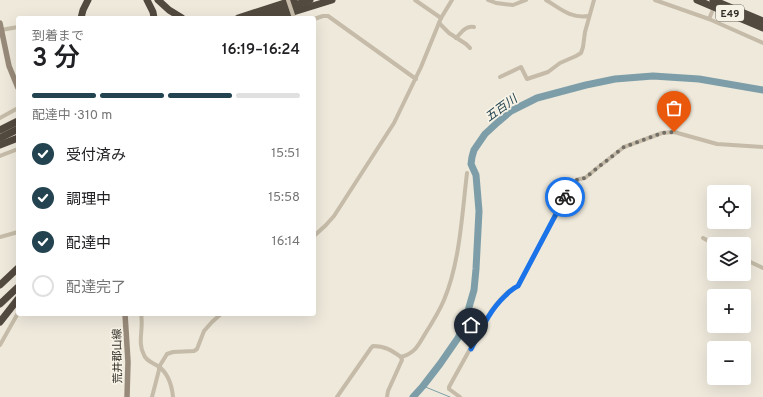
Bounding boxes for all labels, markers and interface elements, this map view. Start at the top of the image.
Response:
road number: E49 [716,5,744,21]
text: 到着まで [32,29,84,45]
text: 16:19–16:24 [222,41,300,60]
text: 3 分 [32,43,80,76]
water label: 五百川 [482,91,522,126]
pin [657,91,691,132]
icon: bag [663,97,685,119]
text: 配達中 · 310 m [32,108,112,124]
icon: check [32,143,54,165]
text: 15:51 [271,146,300,162]
text: 受付済み [66,147,126,166]
courier [545,177,585,217]
map controls [707,185,751,385]
button: locate [707,185,751,229]
icon: bike [554,186,576,208]
icon: check [32,187,54,209]
text: 15:58 [268,190,300,206]
text: 調理中 [66,191,111,210]
icon: check [32,231,54,253]
text: 16:14 [272,234,300,250]
text: 配達中 [66,235,111,254]
button: layers [707,237,751,281]
text: 配達完了 [66,279,126,298]
button: + [707,289,751,333]
pin [454,308,488,349]
icon: home [460,314,482,336]
street label: 荒井郡山線 [111,328,125,384]
button: − [707,341,751,385]

